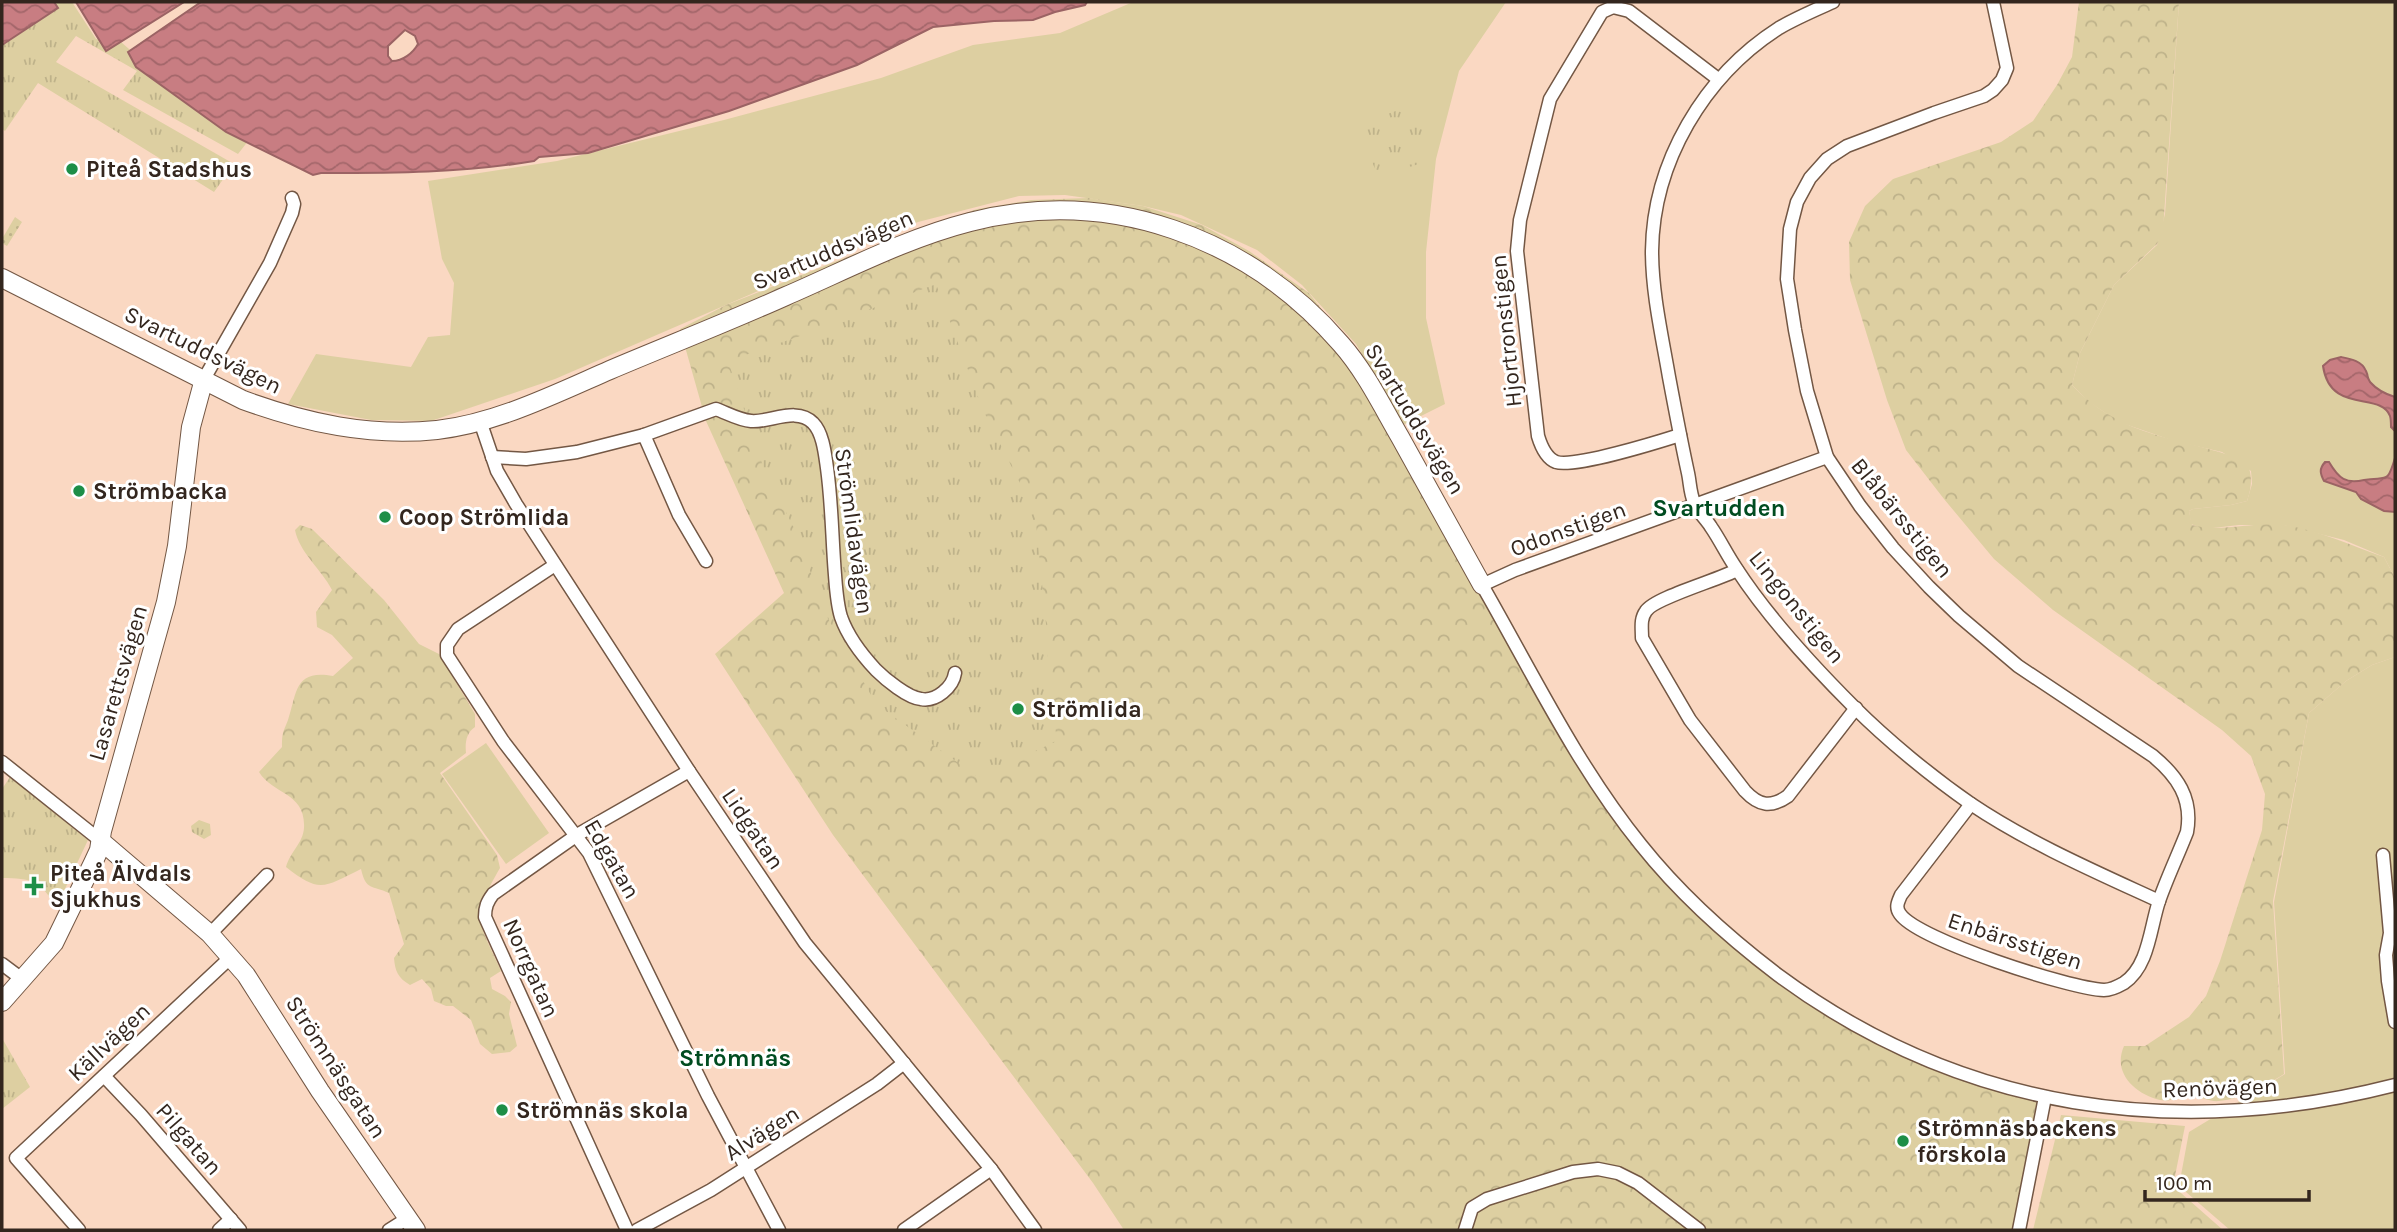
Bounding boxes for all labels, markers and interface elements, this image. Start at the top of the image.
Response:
place label: Piteå Stadshus [86,156,252,183]
marker: Piteå Stadshus [64,161,80,177]
street label: Svartuddsvägen [749,204,917,296]
street label: Hjortronstigen [1485,253,1527,409]
street label: Svartuddsvägen [120,300,286,400]
street label: Svartuddsvägen [1359,339,1471,499]
street label: Strömlidavägen [829,446,879,616]
street label: Blåbärsstigen [1845,453,1959,583]
place label: Strömbacka [93,478,227,505]
marker: Strömbacka [71,483,87,499]
district label: Svartudden [1653,494,1785,522]
street label: Odonstigen [1506,496,1630,562]
place label: Coop Strömlida [399,504,569,531]
marker: Coop Strömlida [377,509,393,525]
street label: Lingonstigen [1743,545,1851,669]
street label: Lasarettsvägen [83,602,153,764]
place label: Strömlida [1032,696,1142,723]
marker: Strömlida [1010,701,1026,717]
street label: Lidgatan [716,783,790,875]
street label: Edgatan [578,814,646,904]
place label: Piteå Älvdals Sjukhus [50,860,191,913]
marker: Piteå Älvdals Sjukhus [24,876,44,896]
street label: Enbärsstigen [1944,907,2086,975]
street label: Norrgatan [497,914,565,1022]
street label: Strömnäsgatan [280,991,392,1143]
street label: Källvägen [62,997,156,1087]
district label: Strömnäs [679,1044,791,1072]
street label: Renövägen [2162,1072,2278,1104]
street label: Pilgatan [150,1097,228,1181]
place label: Strömnäs skola [516,1097,689,1124]
street label: Alvägen [720,1100,804,1166]
marker: Strömnäs skola [494,1102,510,1118]
place label: Strömnäsbackens förskola [1917,1115,2117,1168]
marker: Strömnäsbackens förskola [1895,1133,1911,1149]
scale bar [2145,1158,2310,1202]
text: 100 m [2156,1171,2213,1195]

